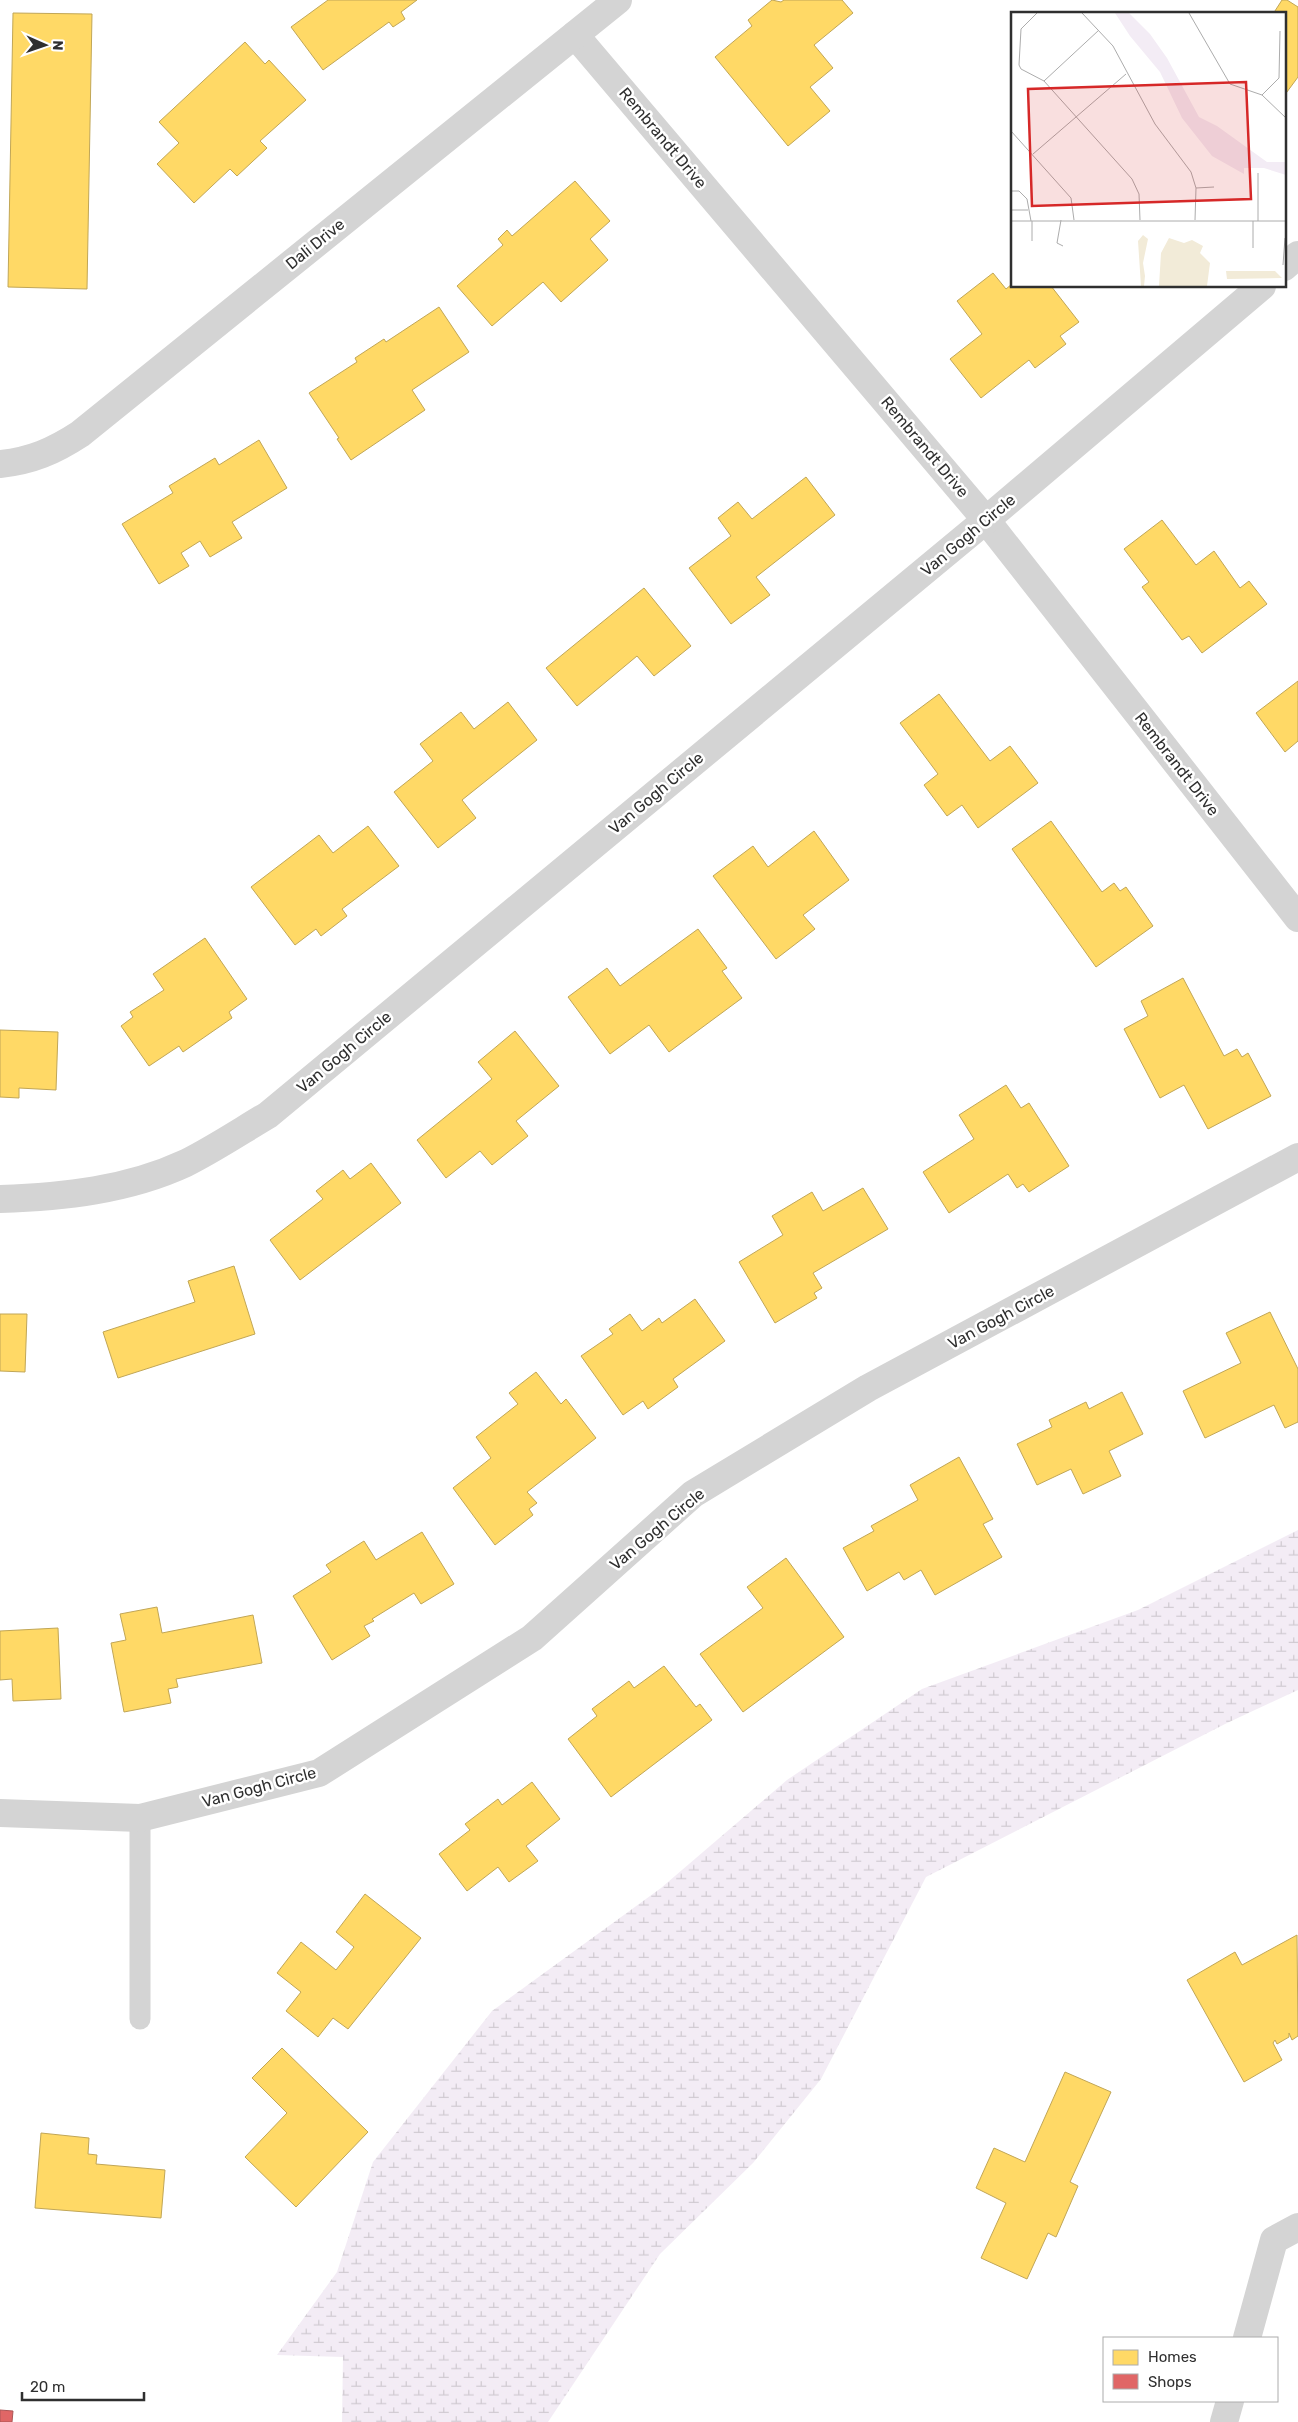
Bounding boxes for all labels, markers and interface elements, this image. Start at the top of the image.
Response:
inset map [1011,12,1286,288]
north arrow [20,20,70,70]
text: N [49,40,66,51]
street label: Rembrandt Drive [615,84,711,192]
street label: Dali Drive [282,215,348,273]
street label: Rembrandt Drive [877,393,973,501]
street label: Van Gogh Circle [917,490,1019,580]
street label: Rembrandt Drive [1131,709,1223,819]
street label: Van Gogh Circle [605,748,707,838]
street label: Van Gogh Circle [293,1007,395,1097]
street label: Van Gogh Circle [945,1281,1057,1353]
street label: Van Gogh Circle [606,1484,708,1574]
street label: Van Gogh Circle [200,1763,318,1811]
legend [1103,2337,1278,2402]
text: Homes [1148,2348,1197,2366]
scale bar [22,2370,145,2402]
text: Shops [1148,2373,1192,2391]
text: 20 m [30,2378,65,2396]

